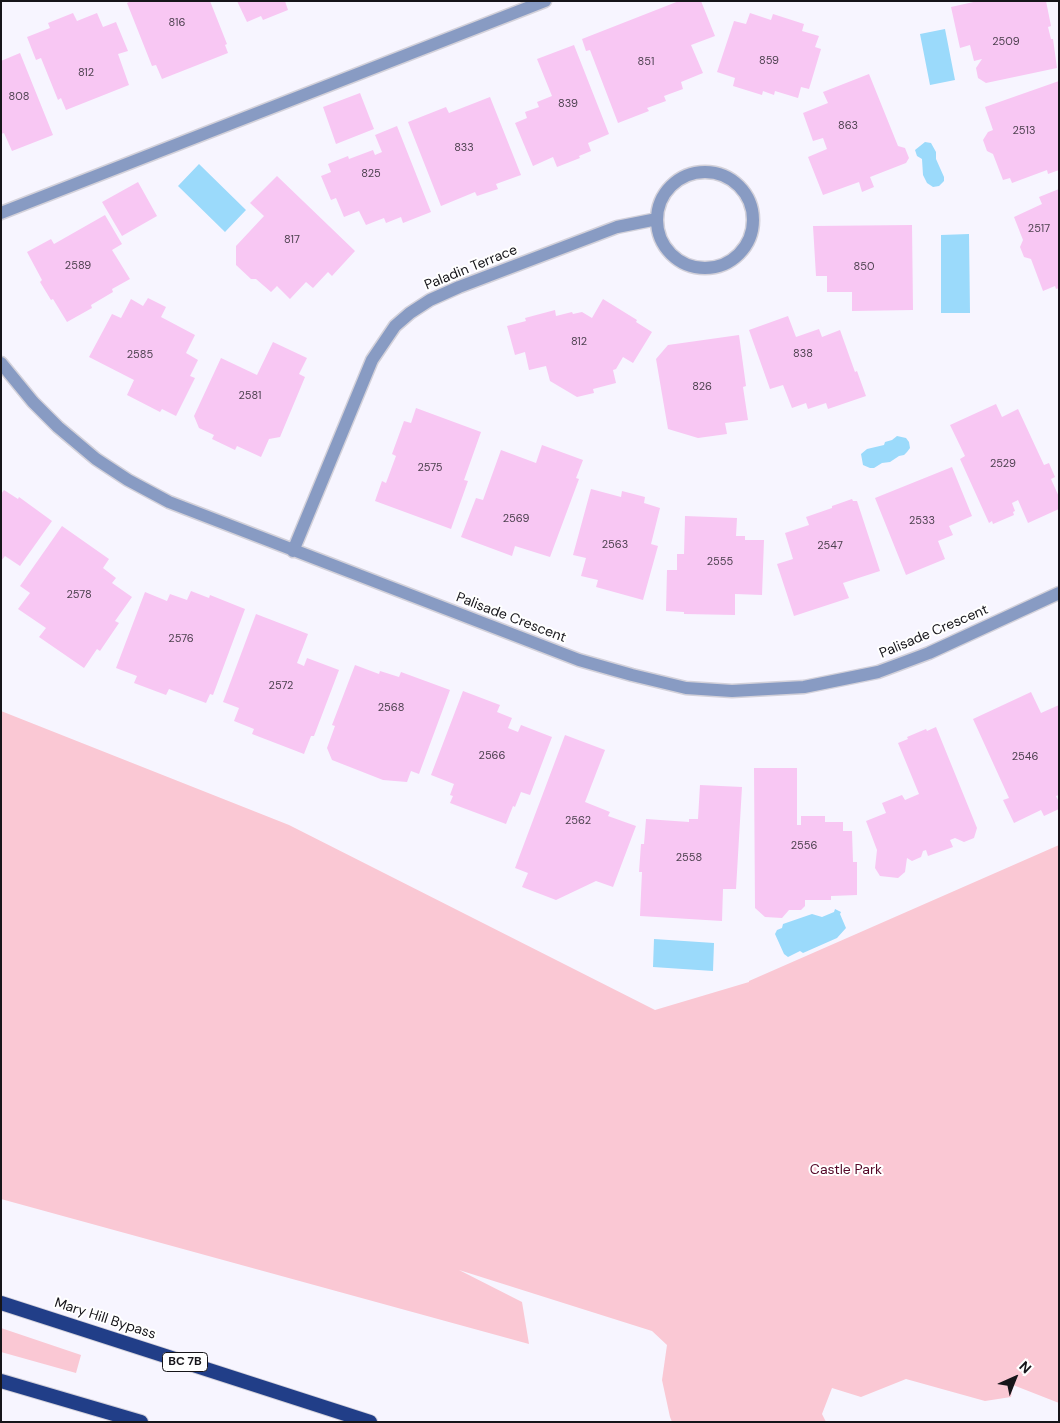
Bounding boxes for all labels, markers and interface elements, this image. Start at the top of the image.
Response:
house number: 816 [169,16,185,30]
house number: 2509 [992,35,1020,49]
house number: 859 [759,54,779,68]
house number: 851 [638,55,654,69]
house number: 812 [78,66,94,80]
house number: 808 [9,90,29,104]
house number: 839 [558,97,578,111]
house number: 863 [838,119,858,133]
house number: 2513 [1013,124,1035,138]
house number: 833 [454,141,474,155]
house number: 825 [361,167,381,181]
house number: 2517 [1028,222,1050,236]
house number: 817 [284,233,300,247]
street label: Paladin Terrace [422,242,520,294]
house number: 2589 [65,259,91,273]
house number: 850 [854,260,874,274]
house number: 812 [571,335,587,349]
house number: 838 [793,347,813,361]
house number: 2585 [127,348,153,362]
house number: 826 [692,380,712,394]
house number: 2581 [239,389,261,403]
house number: 2529 [990,457,1016,471]
house number: 2575 [417,461,443,475]
house number: 2569 [503,512,529,526]
house number: 2533 [909,514,935,528]
house number: 2563 [602,538,628,552]
house number: 2547 [817,539,843,553]
house number: 2555 [707,555,733,569]
house number: 2578 [66,588,92,602]
street label: Palisade Crescent [454,589,568,647]
street label: Palisade Crescent [877,602,991,662]
house number: 2576 [168,632,194,646]
house number: 2572 [269,679,293,693]
house number: 2568 [378,701,404,715]
house number: 2566 [479,749,505,763]
house number: 2546 [1012,750,1038,764]
house number: 2562 [565,814,591,828]
house number: 2556 [791,839,817,853]
house number: 2558 [676,851,702,865]
park label: Castle Park [810,1162,882,1178]
street label: Mary Hill Bypass [52,1295,158,1343]
road number: BC 7B [162,1352,208,1371]
north arrow [990,1353,1040,1403]
text: N [1015,1357,1035,1377]

